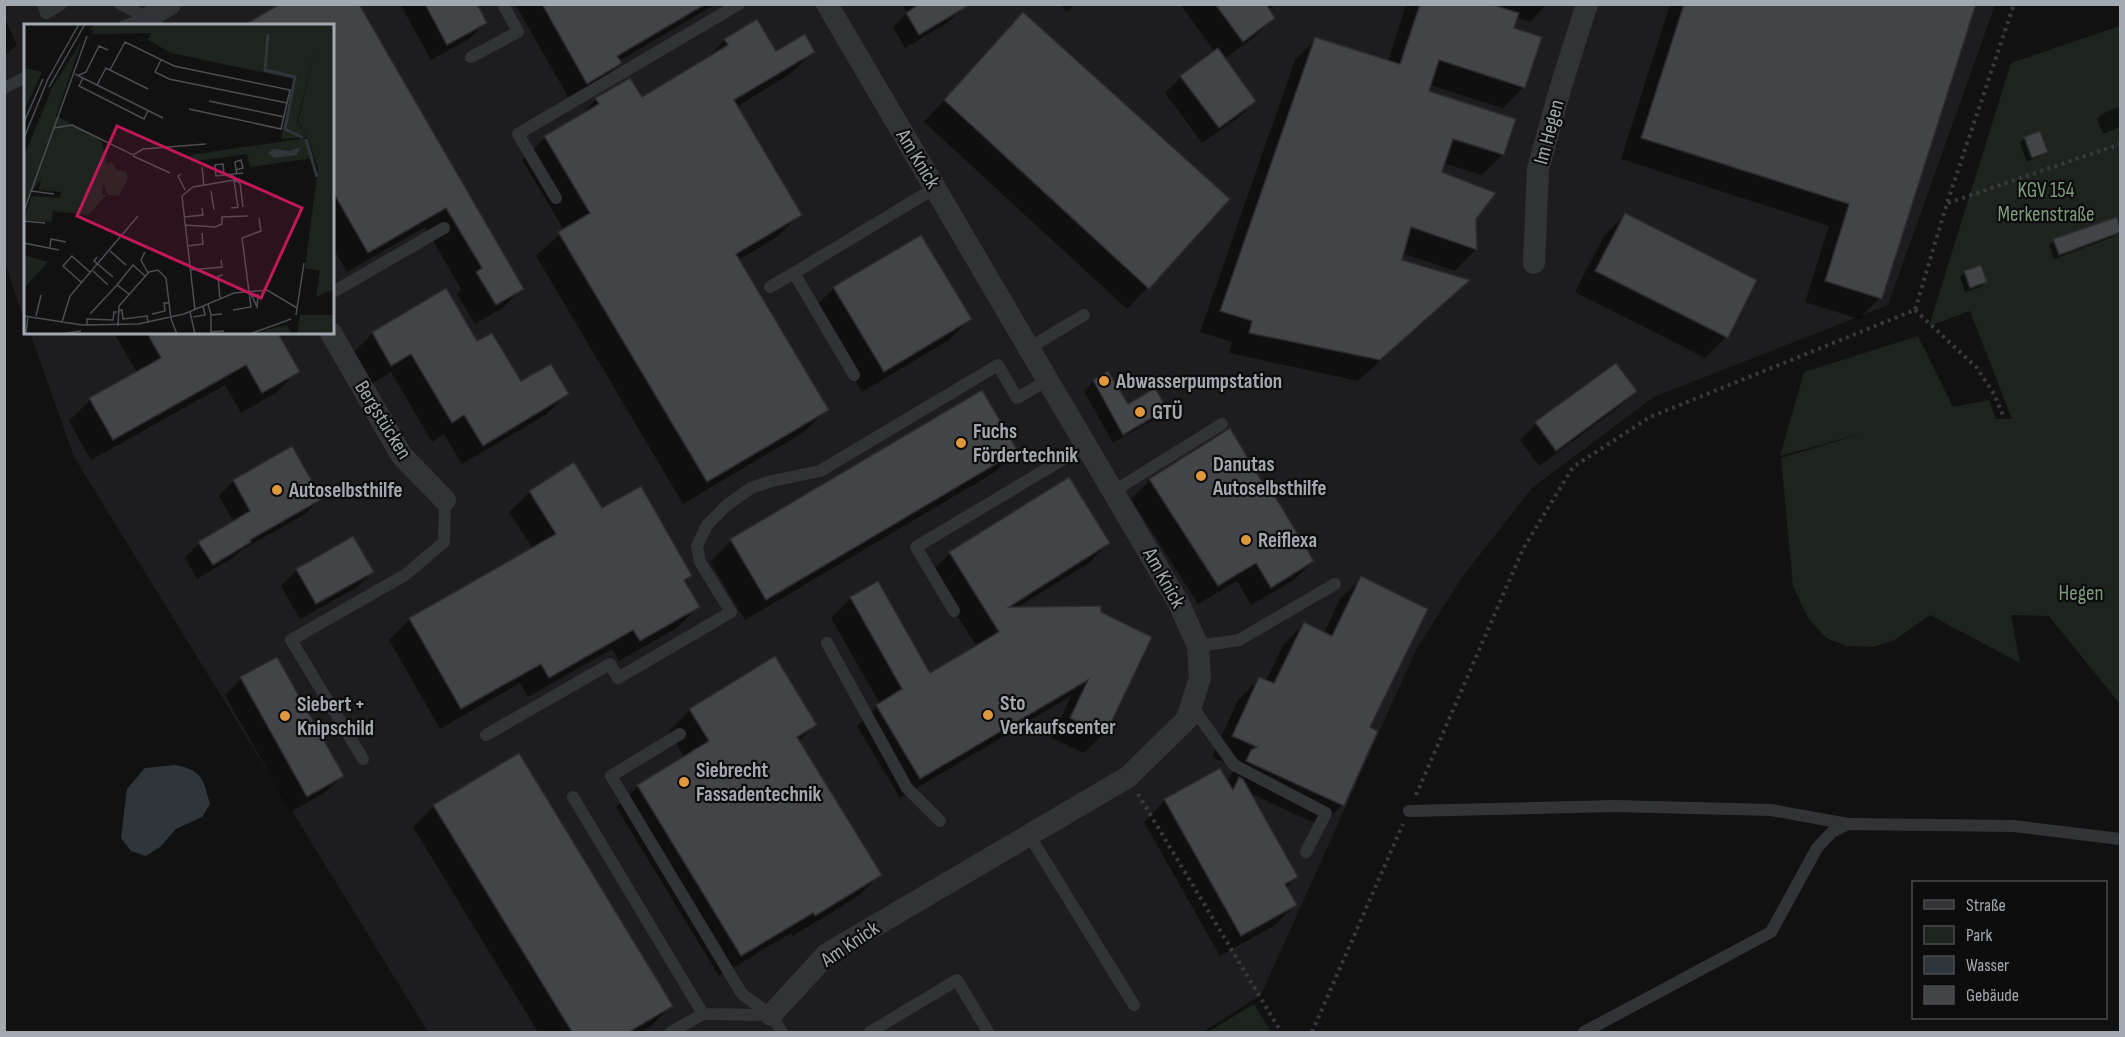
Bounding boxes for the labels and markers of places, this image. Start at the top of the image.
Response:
place label: Abwasserpumpstation [1115,369,1282,394]
marker: Abwasserpumpstation [1097,374,1111,388]
place label: GTÜ [1152,400,1183,425]
marker: GTÜ [1133,405,1147,419]
place label: Fuchs Fördertechnik [973,419,1078,468]
marker: Fuchs Fördertechnik [954,436,968,450]
place label: Danutas Autoselbsthilfe [1212,452,1327,501]
marker: Danutas Autoselbsthilfe [1194,469,1208,483]
place label: Autoselbsthilfe [288,478,403,503]
marker: Autoselbsthilfe [270,483,284,497]
place label: Reiflexa [1258,528,1317,553]
marker: Reiflexa [1239,533,1253,547]
place label: Sto Verkaufscenter [1000,691,1116,740]
place label: Siebert + Knipschild [297,692,374,741]
marker: Sto Verkaufscenter [981,708,995,722]
marker: Siebert + Knipschild [278,709,292,723]
place label: Siebrecht Fassadentechnik [696,758,821,807]
marker: Siebrecht Fassadentechnik [677,775,691,789]

